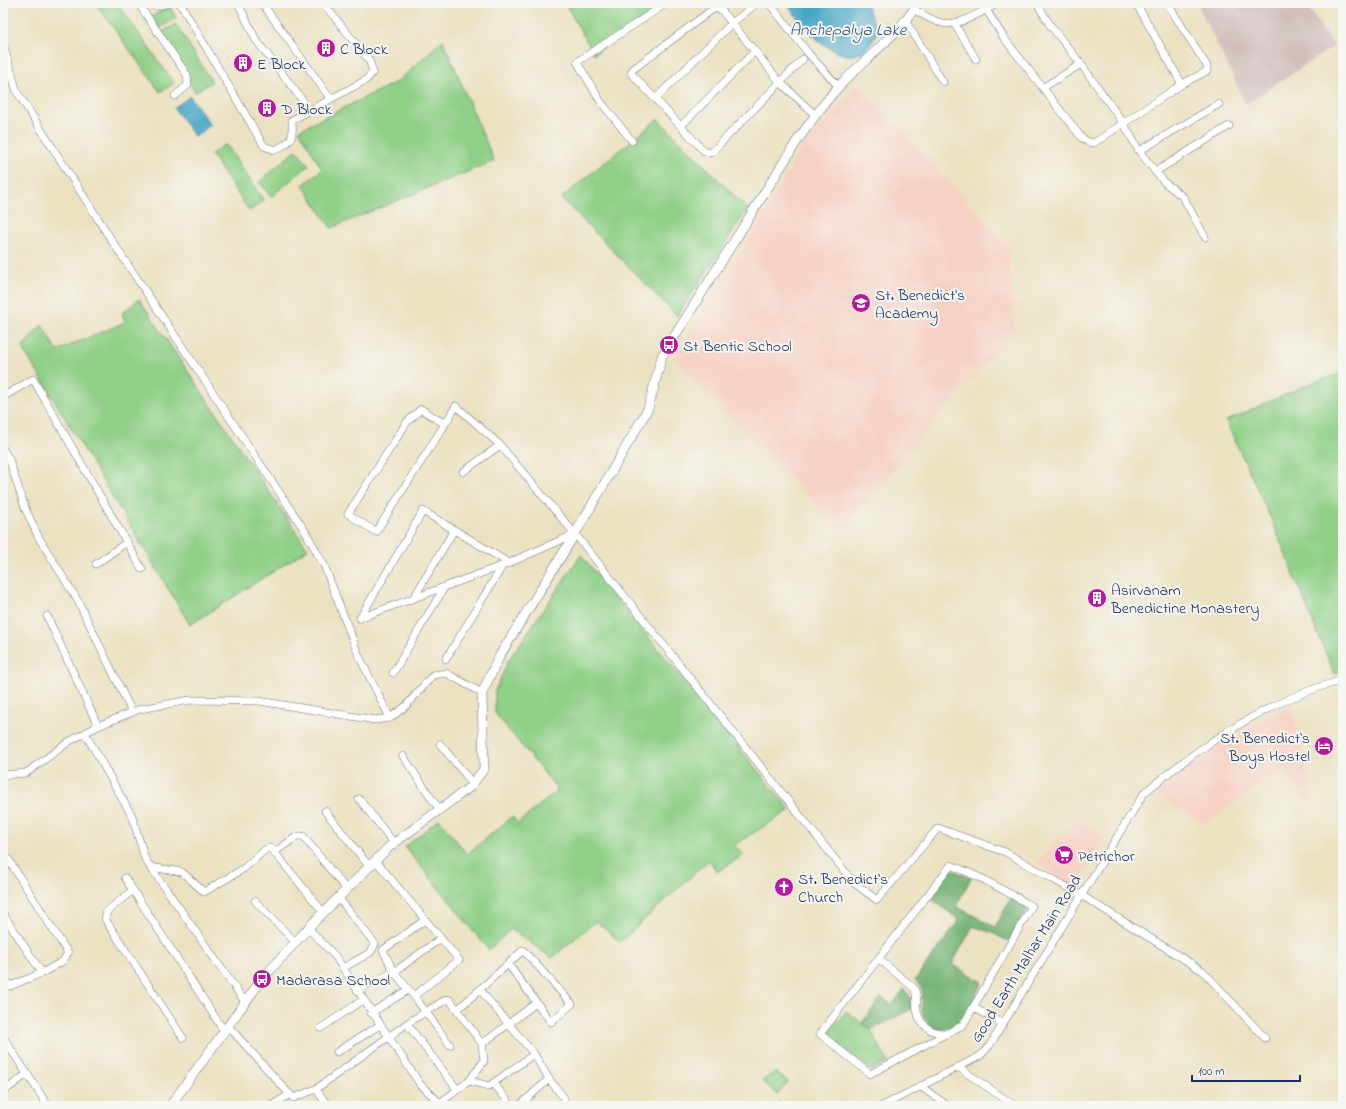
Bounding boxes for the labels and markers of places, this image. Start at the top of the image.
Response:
building icon: C Block [315,37,337,59]
place label: C Block [340,38,389,62]
building icon: E Block [232,52,254,74]
place label: E Block [257,53,307,77]
building icon: D Block [256,97,278,119]
place label: D Block [280,98,333,122]
place label: St. Benedict's Academy [875,284,965,326]
school or university icon: St. Benedict's Academy [850,292,872,314]
bus stop icon: St Bentic School [658,334,680,356]
place label: St Bentic School [683,335,792,359]
place label: Asirvanam Benedictine Monastery [1110,579,1259,621]
building icon: Asirvanam Benedictine Monastery [1086,587,1108,609]
place label: St. Benedict's Boys Hostel [1220,727,1310,769]
hotel icon: St. Benedict's Boys Hostel [1313,735,1335,757]
supermarket icon: Petrichor [1053,844,1075,866]
place label: Petrichor [1078,845,1135,869]
place label: St. Benedict's Church [798,868,888,910]
church icon: St. Benedict's Church [773,876,795,898]
bus stop icon: Madarasa School [251,968,273,990]
place label: Madarasa School [276,969,391,993]

